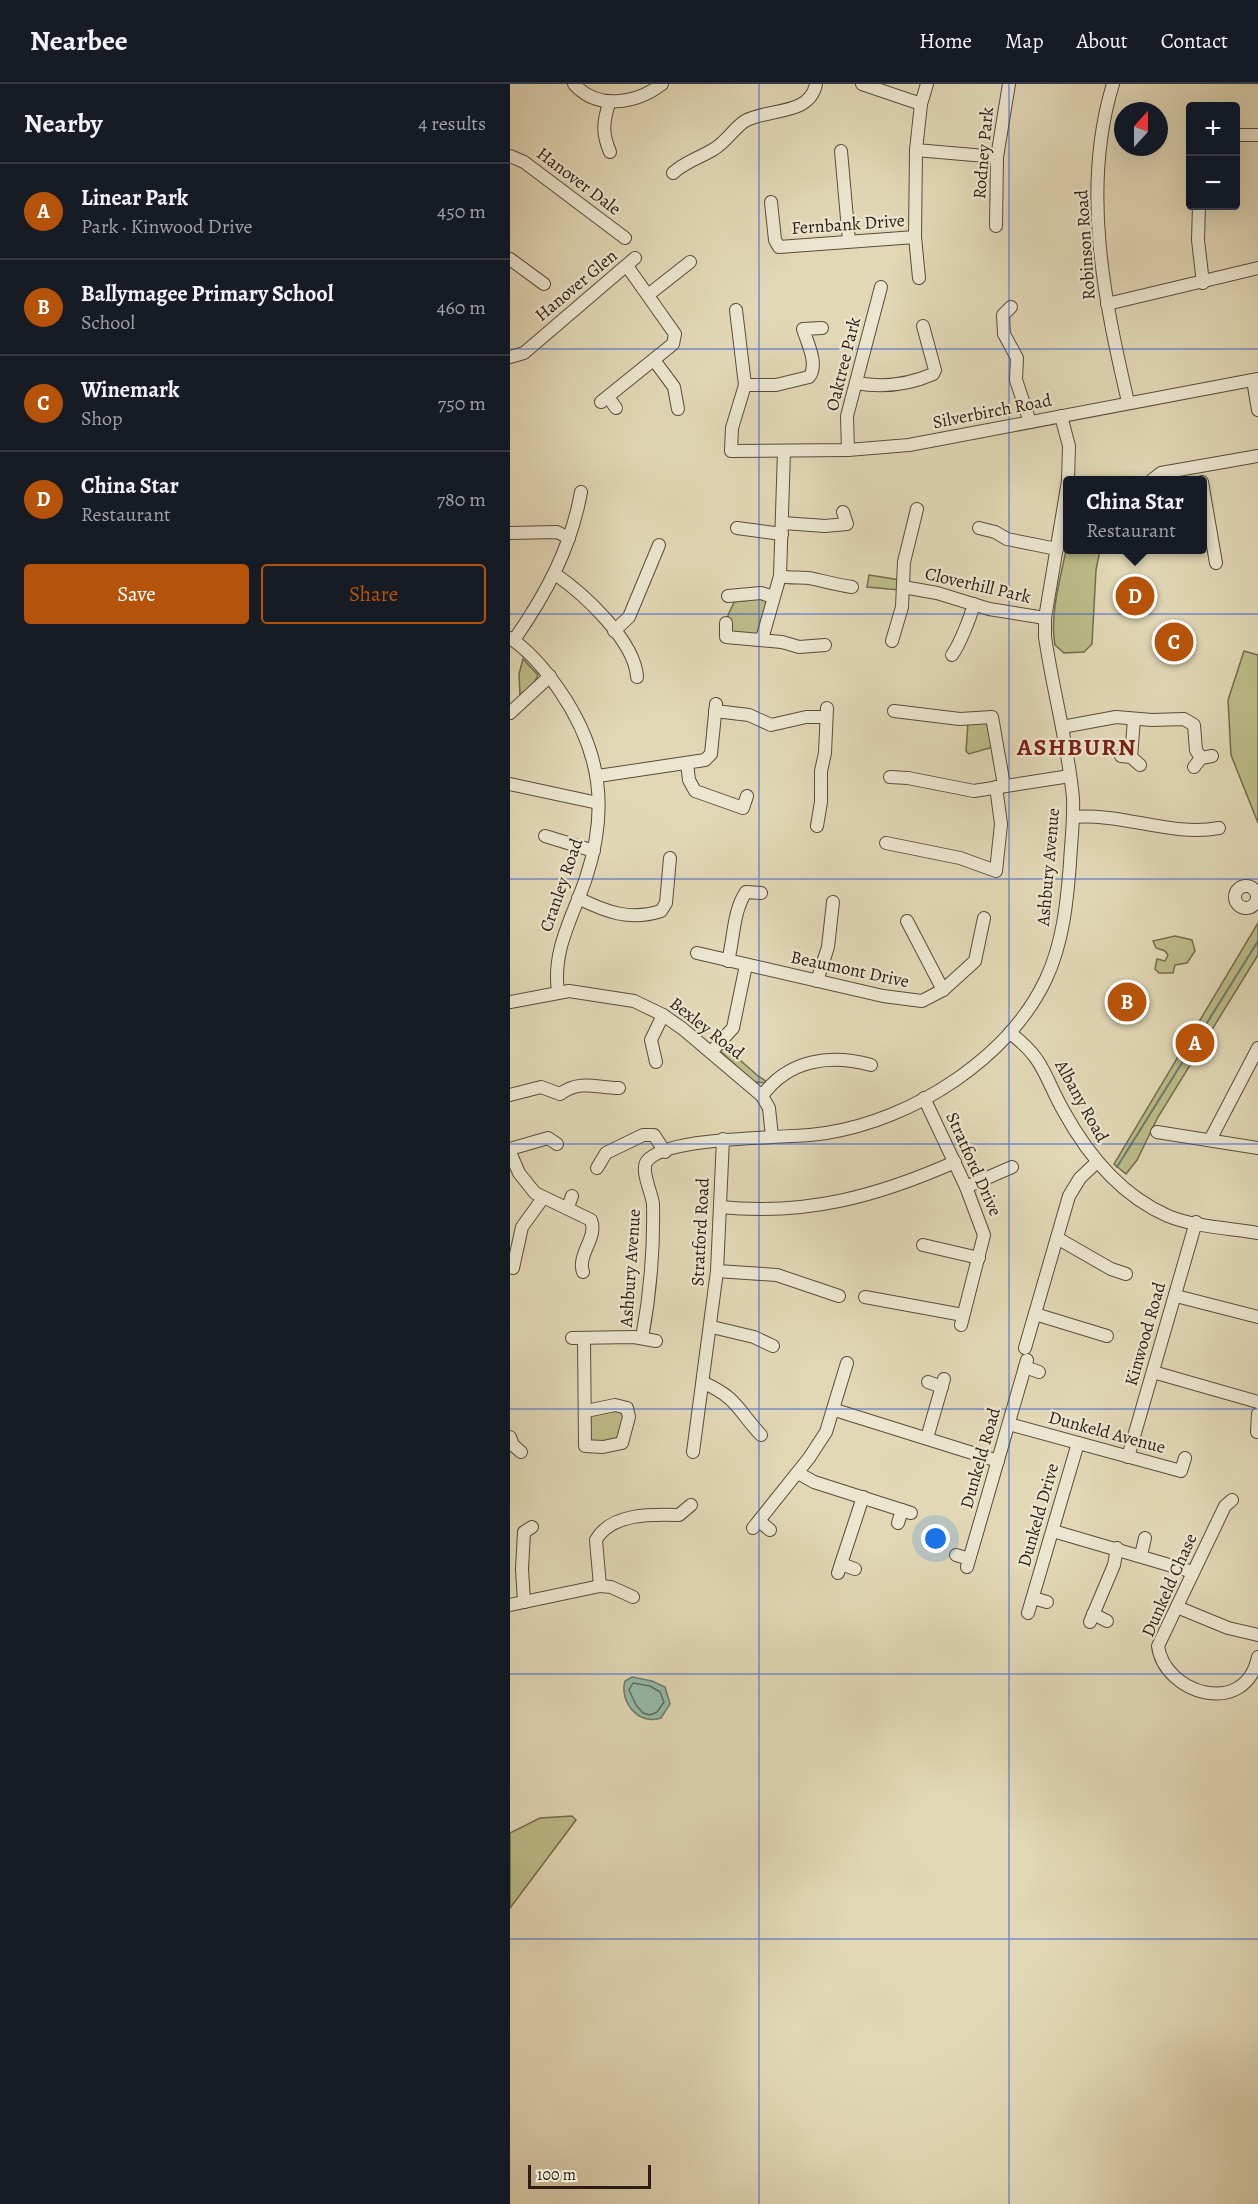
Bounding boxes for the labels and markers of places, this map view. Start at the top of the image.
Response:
pin: D [1116,574,1154,618]
pin: C [1154,620,1194,664]
pin: B [1108,980,1146,1024]
pin: A [1176,1020,1214,1066]

